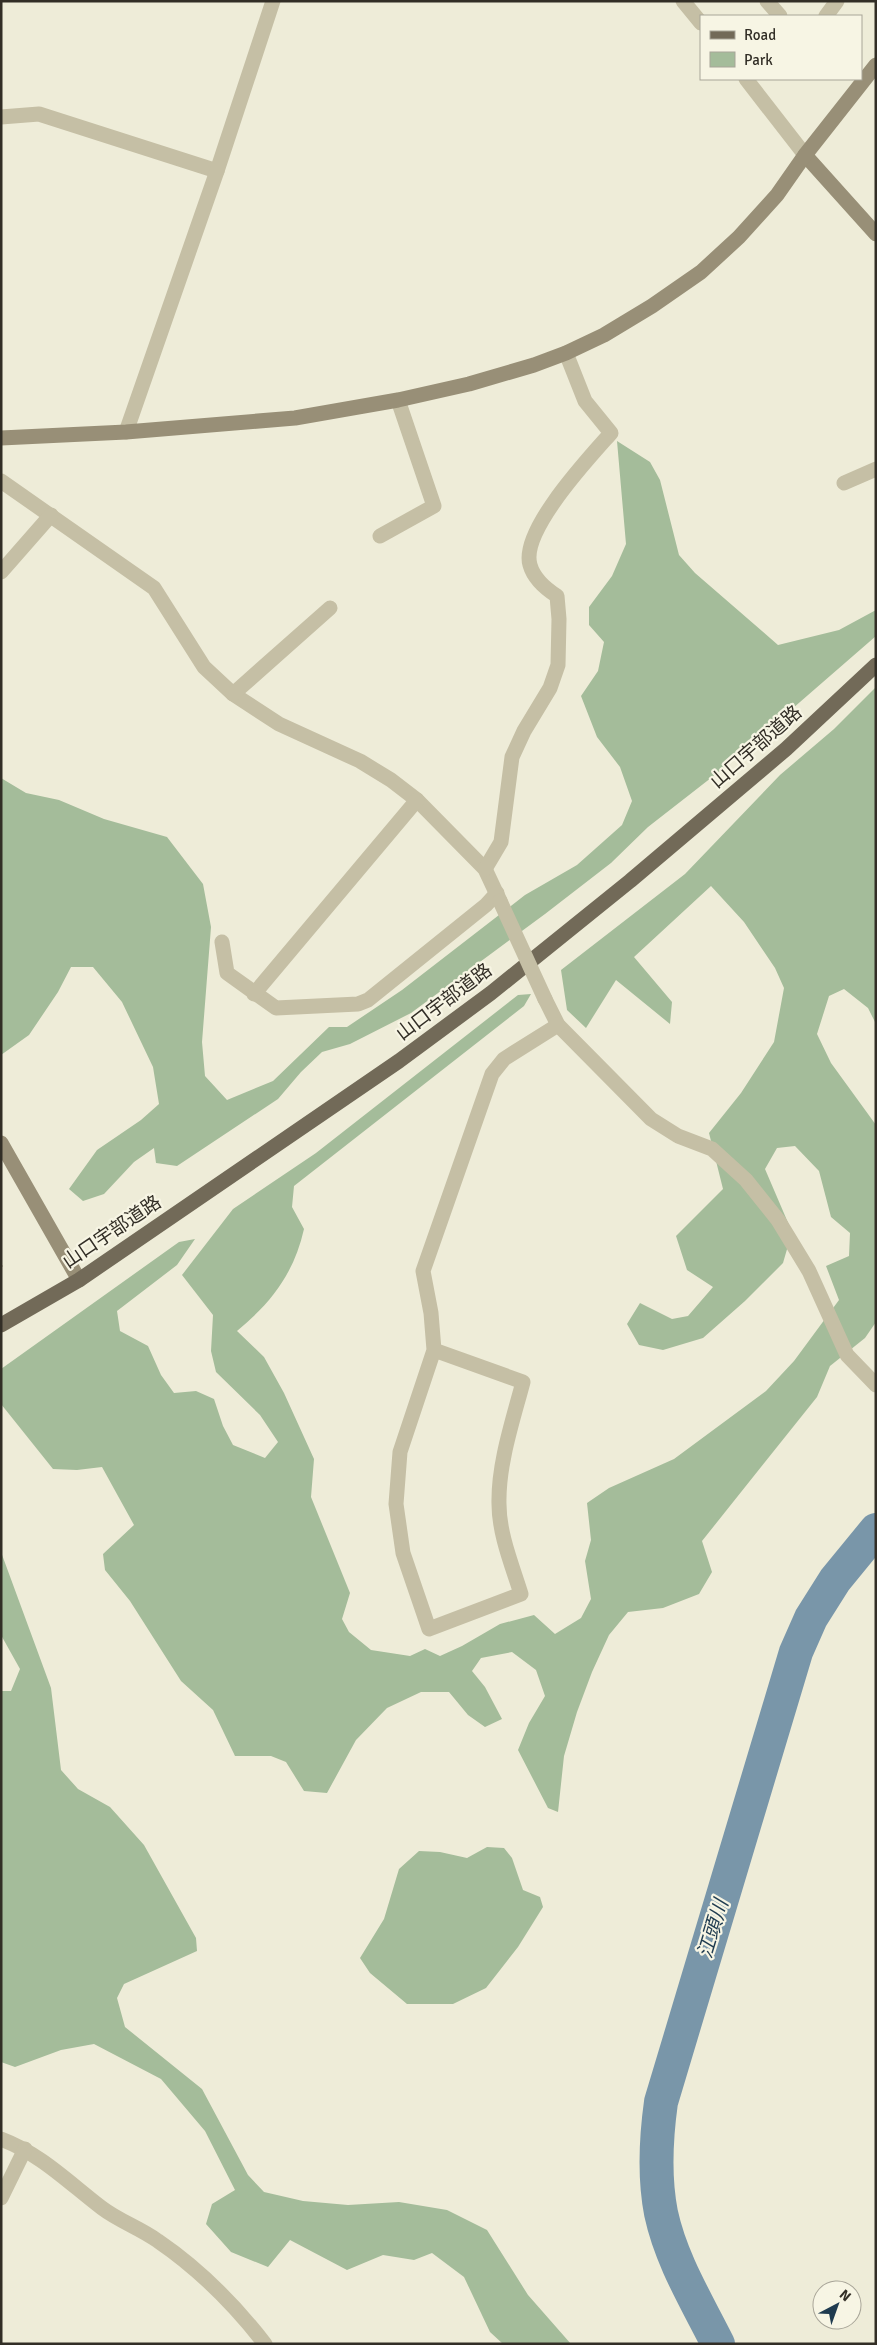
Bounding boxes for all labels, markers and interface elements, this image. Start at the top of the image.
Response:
legend [700,15,862,80]
text: Road [744,26,776,44]
text: Park [744,51,773,69]
street label: 山口宇部道路 [705,701,807,793]
street label: 山口宇部道路 [391,958,497,1046]
street label: 山口宇部道路 [58,1190,166,1274]
water label: 江頭川 [692,1895,734,1961]
north arrow [812,2280,862,2330]
text: N [836,2286,854,2305]

